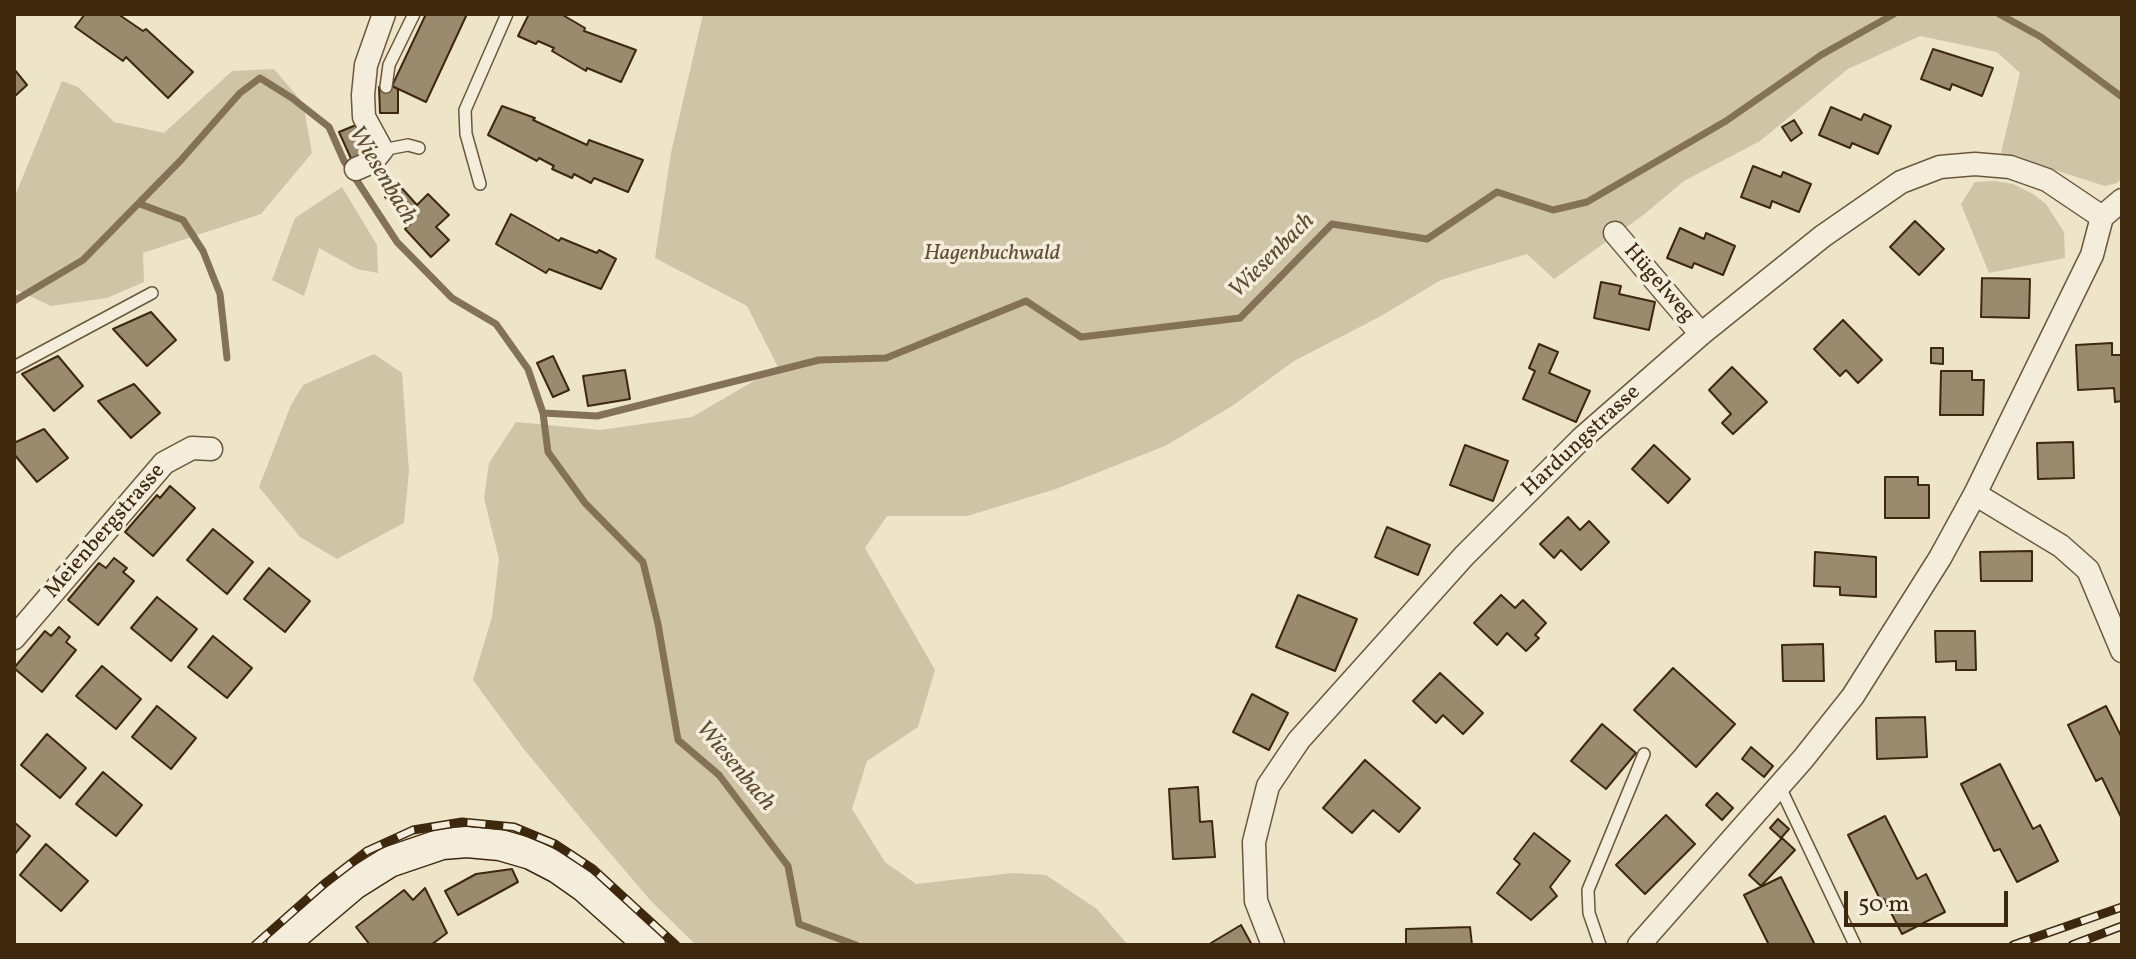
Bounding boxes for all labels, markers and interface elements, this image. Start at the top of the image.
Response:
water label: Wiesenbach [340,122,422,230]
water label: Wiesenbach [1224,208,1322,306]
street label: Hügelweg [1617,239,1699,329]
park label: Hagenbuchwald [924,242,1060,268]
street label: Hardungstrasse [1517,380,1647,504]
street label: Meienbergstrasse [40,459,172,605]
water label: Wiesenbach [688,716,780,818]
scale bar [1848,875,2012,925]
text: 50 m [1858,888,1910,922]

